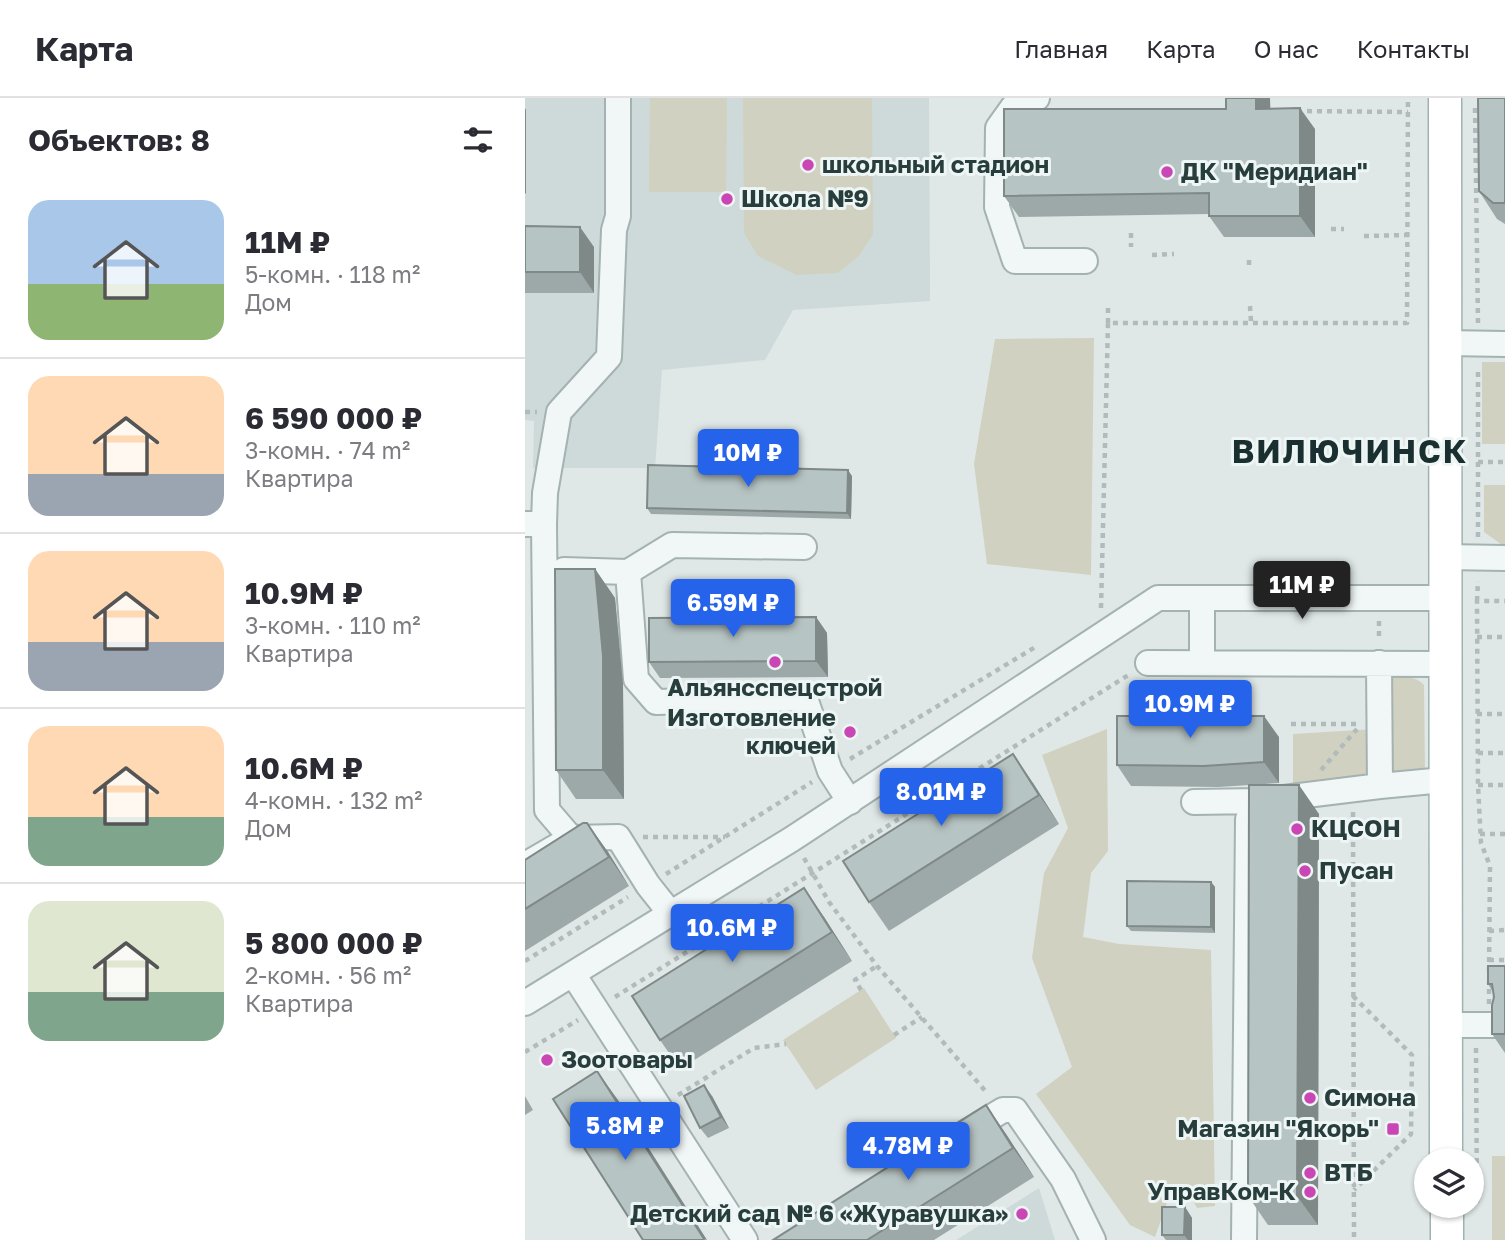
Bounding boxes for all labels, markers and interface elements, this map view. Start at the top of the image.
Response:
text: Карта [35,29,134,68]
text: Главная [1014,34,1108,63]
text: Карта [1146,34,1216,63]
text: О нас [1254,34,1319,63]
text: Контакты [1357,34,1470,63]
icon: filters [459,121,497,159]
text: Объектов: 8 [28,122,210,158]
place label: школьный стадион [822,149,1049,178]
place label: ДК "Меридиан" [1181,156,1368,185]
marker: школьный стадион [800,157,816,173]
marker: ДК "Меридиан" [1159,164,1175,180]
place label: Школа №9 [741,183,869,212]
marker: Школа №9 [719,191,735,207]
text: 11M ₽ [245,224,330,260]
icon: home [84,228,168,312]
text: 5-комн. · 118 m² [245,260,420,288]
text: Дом [245,288,292,316]
text: 6 590 000 ₽ [245,400,422,436]
icon: home [84,404,168,488]
pin: 10M ₽ [699,430,797,489]
district label: ВИЛЮЧИНСК [1232,432,1468,470]
text: 3-комн. · 74 m² [245,436,410,464]
text: 10M ₽ [714,438,782,466]
text: Квартира [245,464,353,492]
pin: 11M ₽ [1253,561,1351,621]
text: 11M ₽ [1269,570,1335,598]
text: 10.9M ₽ [245,575,363,611]
icon: home [84,579,168,663]
pin: 6.59M ₽ [668,580,798,639]
text: 6.59M ₽ [687,588,779,616]
text: 3-комн. · 110 m² [245,611,421,639]
text: Квартира [245,639,353,667]
marker: Альянсспецстрой [767,654,783,670]
place label: Альянсспецстрой [668,672,882,701]
pin: 10.9M ₽ [1125,680,1255,740]
text: 10.9M ₽ [1145,689,1235,717]
place label: Изготовление ключей [667,702,836,759]
marker: Изготовление ключей [842,724,858,740]
text: 10.6M ₽ [245,750,363,786]
icon: home [84,754,168,838]
pin: 8.01M ₽ [876,768,1006,828]
text: 8.01M ₽ [896,777,986,805]
text: 4-комн. · 132 m² [245,786,423,814]
place label: КЦСОН [1311,813,1401,842]
text: Дом [245,814,292,842]
marker: КЦСОН [1289,821,1305,837]
place label: Пусан [1319,855,1393,884]
marker: Пусан [1297,863,1313,879]
pin: 10.6M ₽ [667,904,797,964]
text: 10.6M ₽ [687,913,777,941]
text: 5 800 000 ₽ [245,925,423,961]
icon: home [84,929,168,1013]
text: 2-комн. · 56 m² [245,961,411,989]
text: Квартира [245,989,353,1017]
place label: Зоотовары [561,1044,693,1073]
marker: Зоотовары [539,1052,555,1068]
place label: Симона [1324,1082,1416,1111]
marker: Симона [1302,1090,1318,1106]
pin: 5.8M ₽ [568,1102,682,1162]
text: 5.8M ₽ [586,1111,664,1139]
place label: Магазин "Якорь" [1177,1113,1379,1142]
marker: Магазин "Якорь" [1385,1121,1401,1137]
pin: 4.78M ₽ [843,1122,973,1182]
text: 4.78M ₽ [863,1131,953,1159]
map controls [1414,1148,1484,1218]
button: layers [1414,1148,1484,1218]
place label: ВТБ [1324,1157,1373,1186]
marker: ВТБ [1302,1165,1318,1181]
place label: УправКом-К [1147,1176,1296,1205]
marker: УправКом-К [1302,1184,1318,1200]
place label: Детский сад № 6 «Журавушка» [630,1198,1008,1227]
marker: Детский сад № 6 «Журавушка» [1014,1206,1030,1222]

